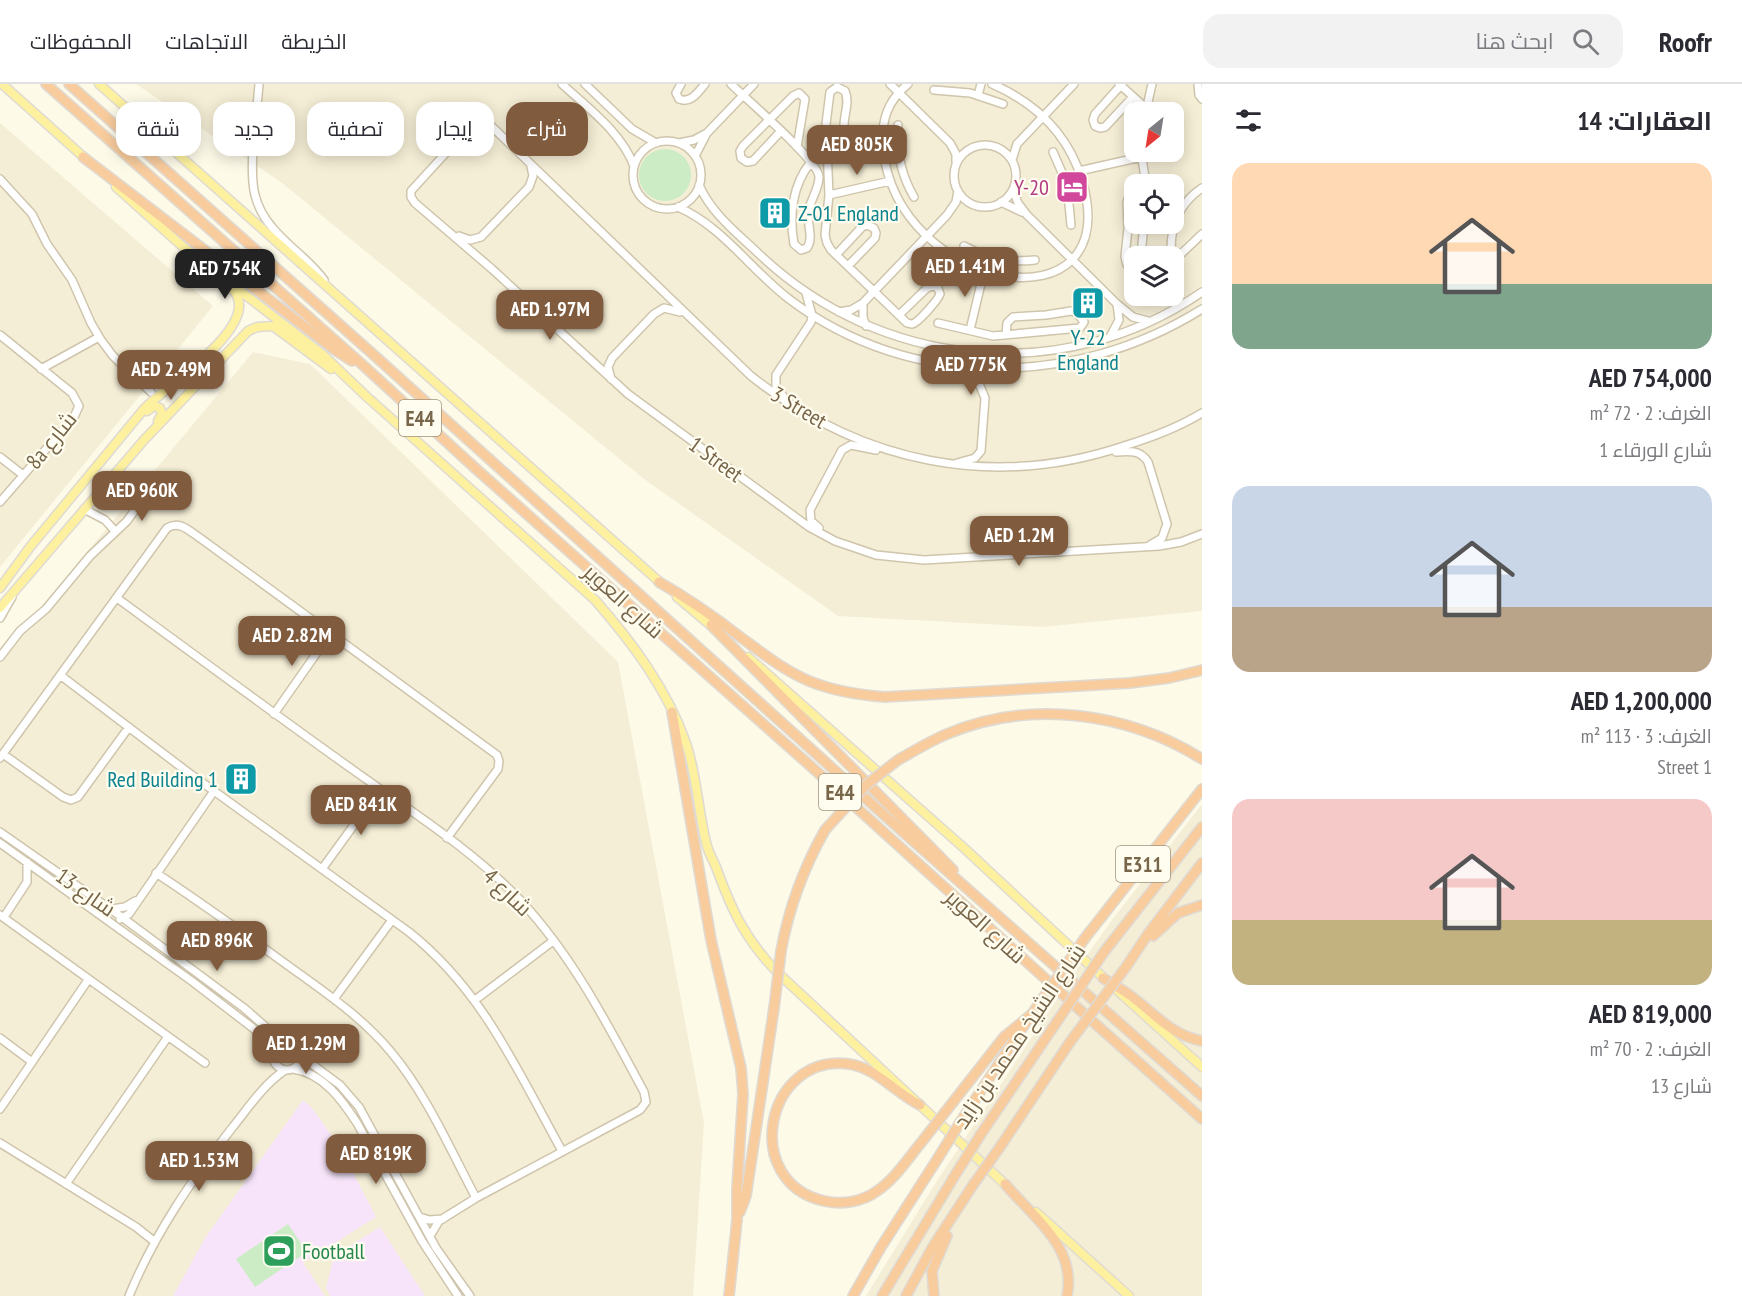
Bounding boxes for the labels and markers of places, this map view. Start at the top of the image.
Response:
pin: AED 805K [795,125,919,176]
hotel icon: Y-20 [1054,169,1090,205]
place label: Y-20 [1014,173,1049,201]
building icon: Z-01 England [757,195,793,231]
place label: Z-01 England [798,199,899,227]
pin: AED 1.41M [896,247,1034,298]
pin: AED 754K [163,249,287,300]
building icon: Y-22 England [1070,285,1106,321]
pin: AED 1.97M [481,290,619,341]
place label: Y-22 England [1057,323,1119,376]
pin: AED 775K [909,345,1033,396]
pin: AED 2.49M [102,350,240,401]
pin: AED 960K [80,471,204,522]
pin: AED 1.2M [957,516,1081,567]
pin: AED 2.82M [223,616,361,667]
building icon: Red Building 1 [223,761,259,797]
place label: Red Building 1 [107,765,218,793]
pin: AED 841K [299,785,423,836]
pin: AED 896K [155,921,279,972]
pin: AED 1.29M [237,1024,375,1075]
pin: AED 819K [314,1134,438,1185]
pin: AED 1.53M [130,1141,268,1192]
sports icon: Football [261,1233,297,1269]
place label: Football [302,1237,366,1265]

